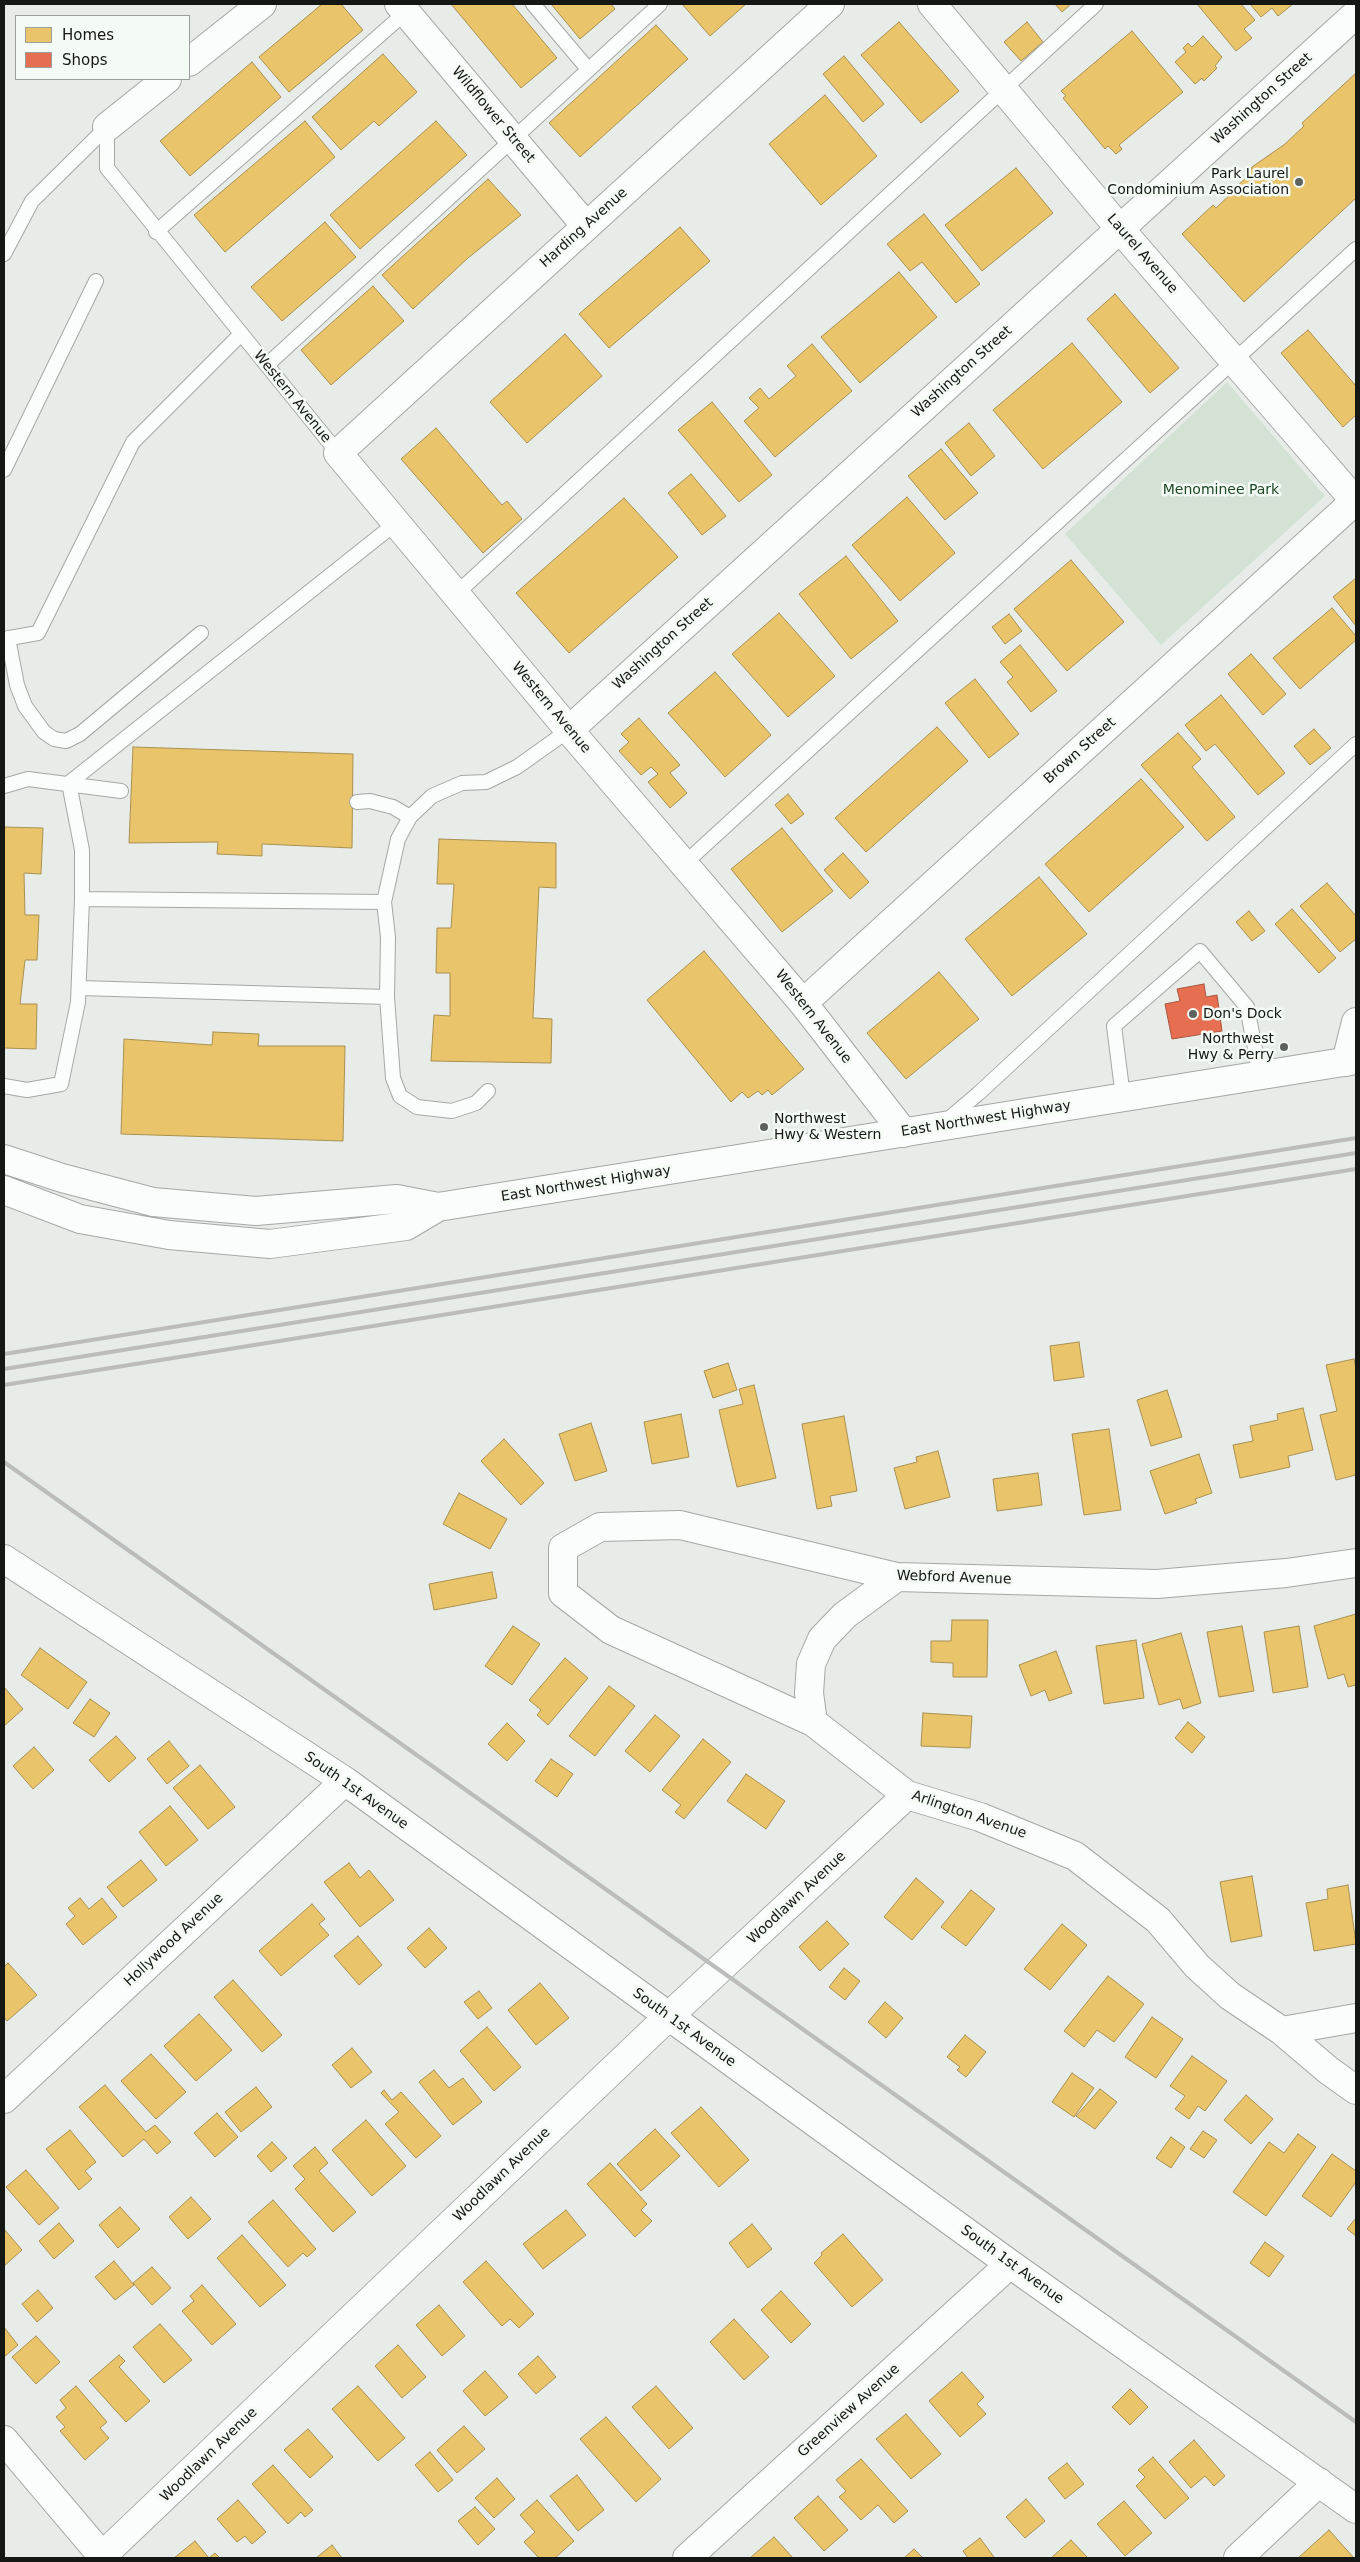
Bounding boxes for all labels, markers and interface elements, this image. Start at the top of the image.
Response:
legend [15,15,190,80]
text: Homes [62,26,114,44]
street label: Washington Street [1208,50,1316,148]
text: Shops [62,51,108,69]
street label: Wildflower Street [448,63,538,167]
place label: Park Laurel Condominium Association [1107,166,1289,198]
marker: Park Laurel Condominium Association [1293,176,1305,188]
street label: Harding Avenue [537,184,631,272]
street label: Laurel Avenue [1103,211,1181,297]
street label: Washington Street [908,323,1016,421]
street label: Western Avenue [250,347,334,447]
park label: Menominee Park [1163,482,1279,498]
street label: Washington Street [609,595,717,693]
street label: Western Avenue [508,659,594,757]
street label: Brown Street [1041,714,1119,788]
street label: Western Avenue [771,967,855,1067]
place label: Don's Dock [1203,1006,1282,1022]
marker: Don's Dock [1187,1008,1199,1020]
place label: Northwest Hwy & Perry [1188,1031,1274,1064]
marker: Northwest Hwy & Perry [1278,1041,1290,1053]
street label: East Northwest Highway [900,1097,1072,1141]
place label: Northwest Hwy & Western [774,1111,881,1144]
marker: Northwest Hwy & Western [758,1121,770,1133]
street label: East Northwest Highway [500,1162,672,1206]
street label: Webford Avenue [896,1568,1012,1588]
street label: South 1st Avenue [301,1749,411,1833]
street label: Arlington Avenue [909,1787,1029,1843]
street label: Woodlawn Avenue [744,1848,850,1948]
street label: Hollywood Avenue [121,1890,227,1990]
street label: South 1st Avenue [629,1985,739,2071]
street label: Woodlawn Avenue [450,2124,554,2226]
street label: South 1st Avenue [957,2222,1067,2308]
street label: Greenview Avenue [795,2361,903,2461]
street label: Woodlawn Avenue [157,2404,261,2506]

